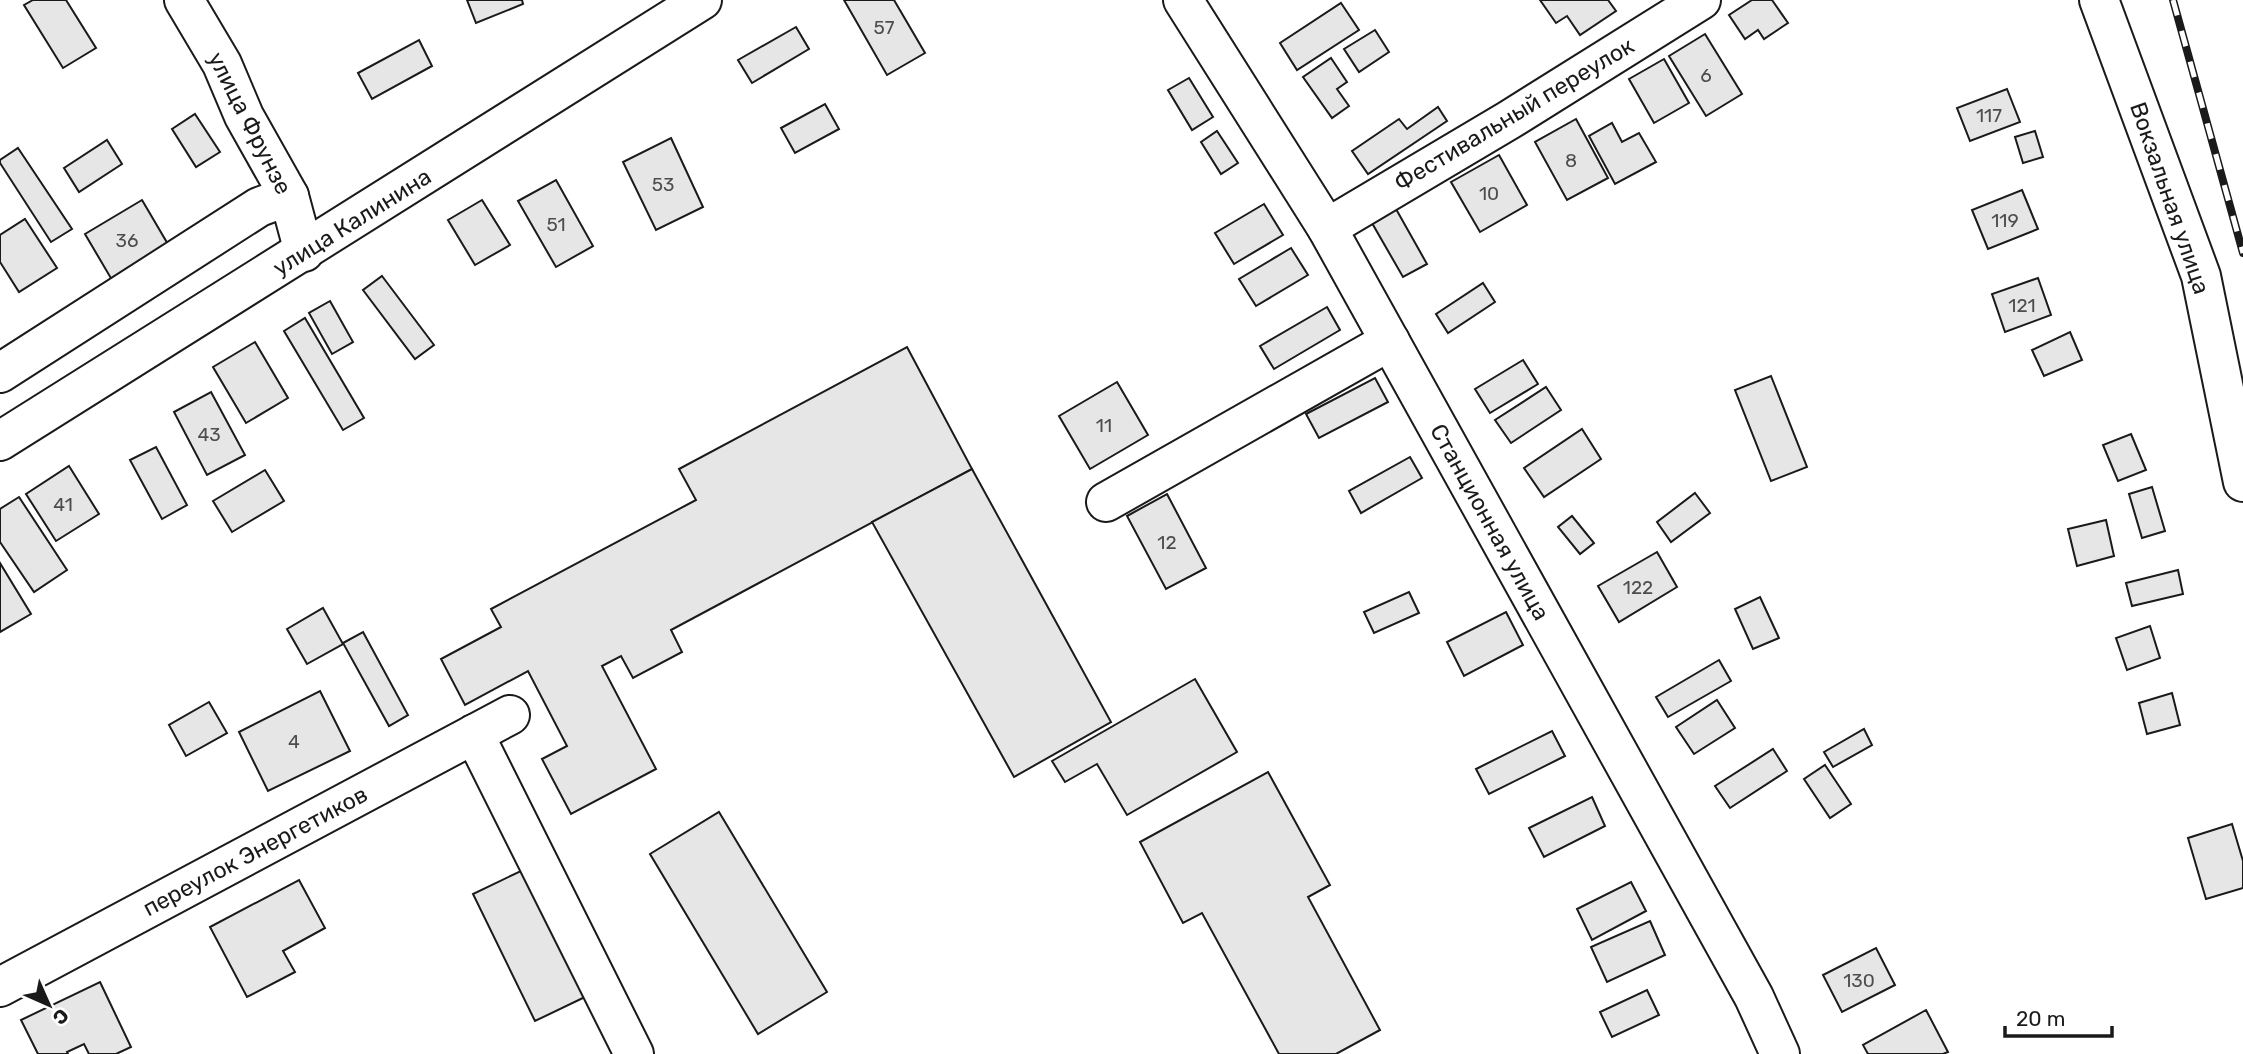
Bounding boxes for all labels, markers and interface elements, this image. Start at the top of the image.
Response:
house number: 57 [873,16,895,39]
street label: Фестивальный переулок [1389,31,1639,197]
street label: улица Фрунзе [202,47,298,199]
house number: 6 [1700,64,1712,87]
street label: Вокзальная улица [2124,98,2216,298]
house number: 117 [1976,104,2002,127]
house number: 8 [1565,149,1577,172]
street label: улица Калинина [268,162,436,282]
house number: 53 [652,173,674,196]
house number: 10 [1479,182,1499,205]
house number: 119 [1991,209,2019,232]
house number: 51 [546,213,566,236]
house number: 36 [116,229,138,252]
house number: 121 [2008,294,2036,317]
house number: 11 [1096,414,1112,437]
street label: Станционная улица [1424,419,1556,625]
house number: 43 [197,423,221,446]
house number: 41 [53,493,73,516]
house number: 12 [1157,531,1177,554]
house number: 122 [1623,576,1653,599]
house number: 4 [288,730,300,753]
street label: переулок Энергетиков [138,780,372,922]
house number: 130 [1843,969,1875,992]
north arrow [14,970,84,1040]
scale bar [2005,995,2112,1038]
text: С [48,1004,74,1030]
text: 20 m [2016,1006,2065,1031]

